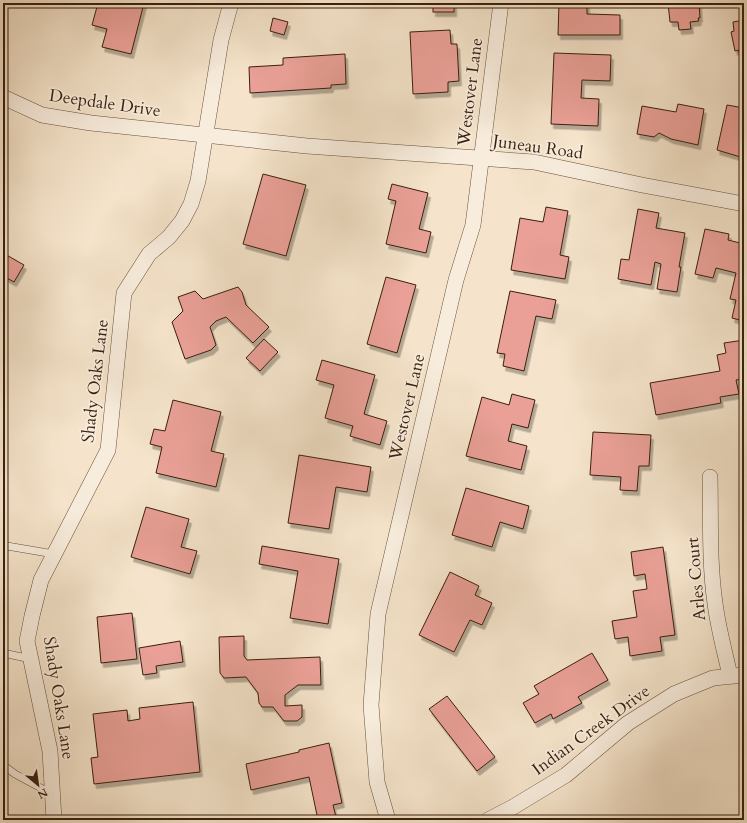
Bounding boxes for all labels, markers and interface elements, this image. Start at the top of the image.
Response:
street label: Westover Lane [452,37,488,148]
street label: Deepdale Drive [48,84,162,122]
street label: Juneau Road [488,129,585,165]
street label: Shady Oaks Lane [76,318,114,444]
street label: Westover Lane [383,351,430,464]
street label: Arles Court [681,536,711,622]
street label: Shady Oaks Lane [38,635,80,761]
street label: Indian Creek Drive [527,679,655,781]
north arrow [18,765,58,805]
text: N [34,784,50,802]

